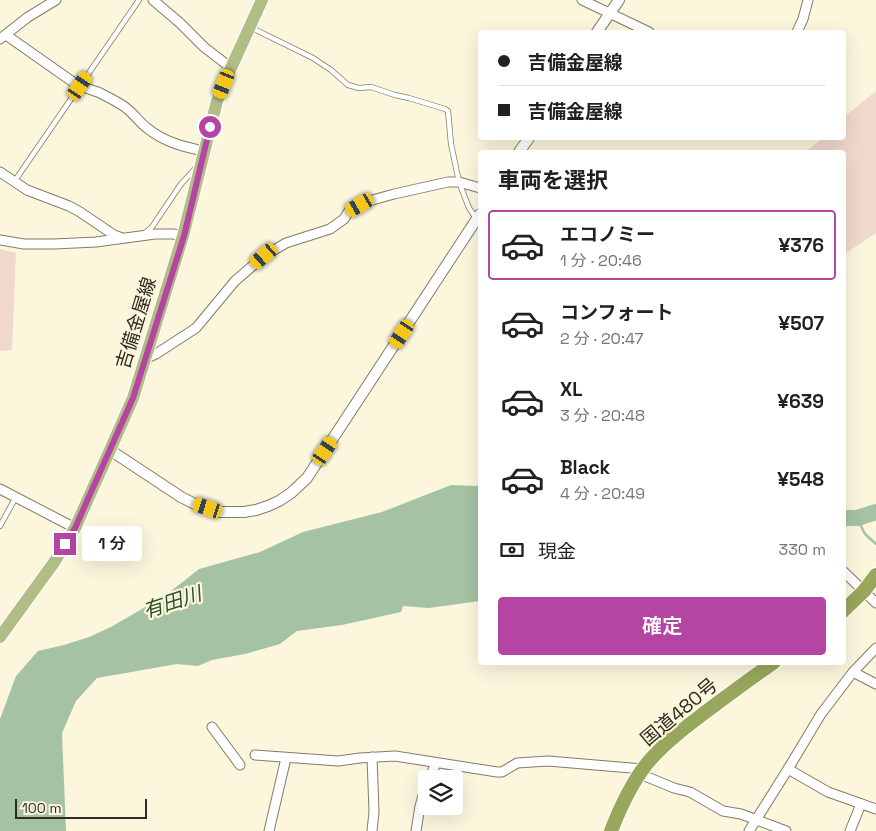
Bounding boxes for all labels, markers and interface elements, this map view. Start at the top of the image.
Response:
text: 吉備金屋線 [528,50,623,75]
car [211,67,236,101]
car [65,69,94,103]
text: 吉備金屋線 [528,99,623,124]
route start [199,116,221,138]
text: 車両を選択 [498,166,608,194]
car [343,191,376,219]
text: エコノミー [560,222,655,247]
icon: car [500,223,545,268]
text: ¥376 [778,233,824,258]
car [247,240,280,272]
text: 1 分 · 20:46 [560,250,642,271]
street label: 吉備金屋線 [110,274,162,372]
text: コンフォート [560,300,673,325]
icon: car [500,301,545,346]
text: ¥507 [778,311,824,336]
car [387,317,416,351]
text: 2 分 · 20:47 [560,328,643,349]
text: XL [560,377,583,402]
icon: car [500,379,545,424]
text: ¥639 [777,389,824,414]
text: 3 分 · 20:48 [560,405,645,426]
car [310,434,339,468]
text: Black [560,455,610,480]
icon: car [500,457,545,502]
text: ¥548 [777,467,824,492]
text: 4 分 · 20:49 [560,483,645,504]
car [191,496,224,520]
callout: 1 分 [82,526,142,562]
route end [54,533,76,555]
text: 1 分 [98,533,126,554]
icon: cash [498,536,526,564]
text: 現金 [538,539,576,564]
text: 330 m [779,539,826,560]
water label: 有田川 [139,580,206,624]
button: 確定 [498,597,826,655]
street label: 国道480号 [635,673,723,751]
map controls [418,770,463,815]
button: layers [418,770,463,815]
scale bar [15,796,148,819]
text: 100 m [22,799,61,817]

